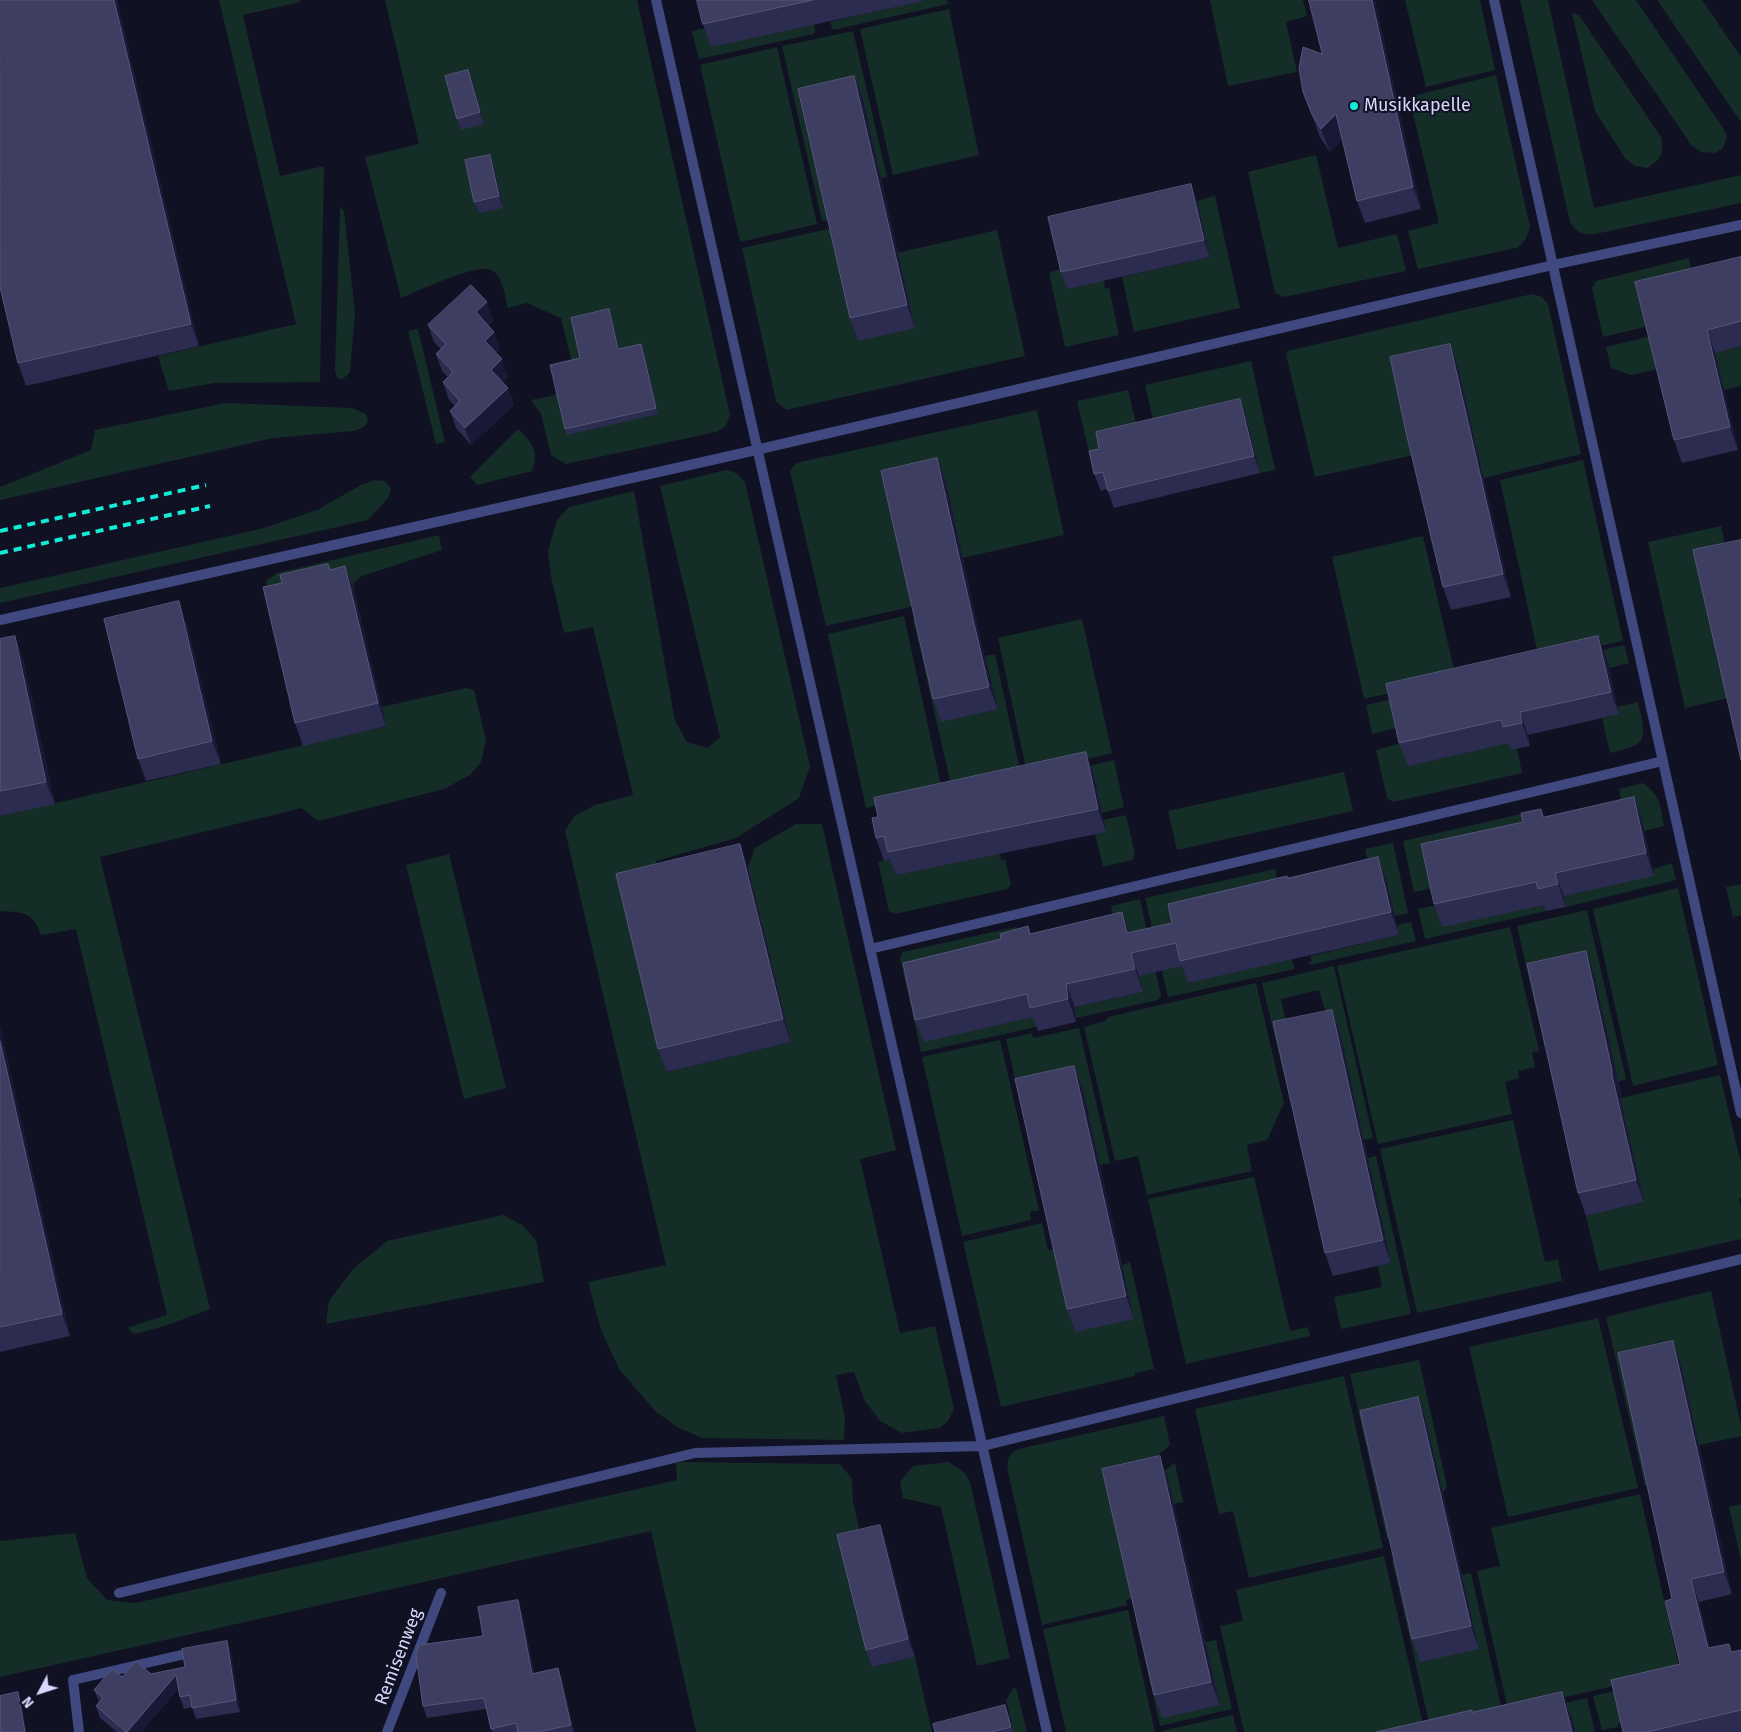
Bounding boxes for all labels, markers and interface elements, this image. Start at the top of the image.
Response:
place label: Musikkapelle [1364,95,1471,117]
marker: Musikkapelle [1348,100,1360,112]
street label: Remisenweg [371,1606,427,1708]
north arrow [15,1667,65,1717]
text: N [19,1693,38,1711]

